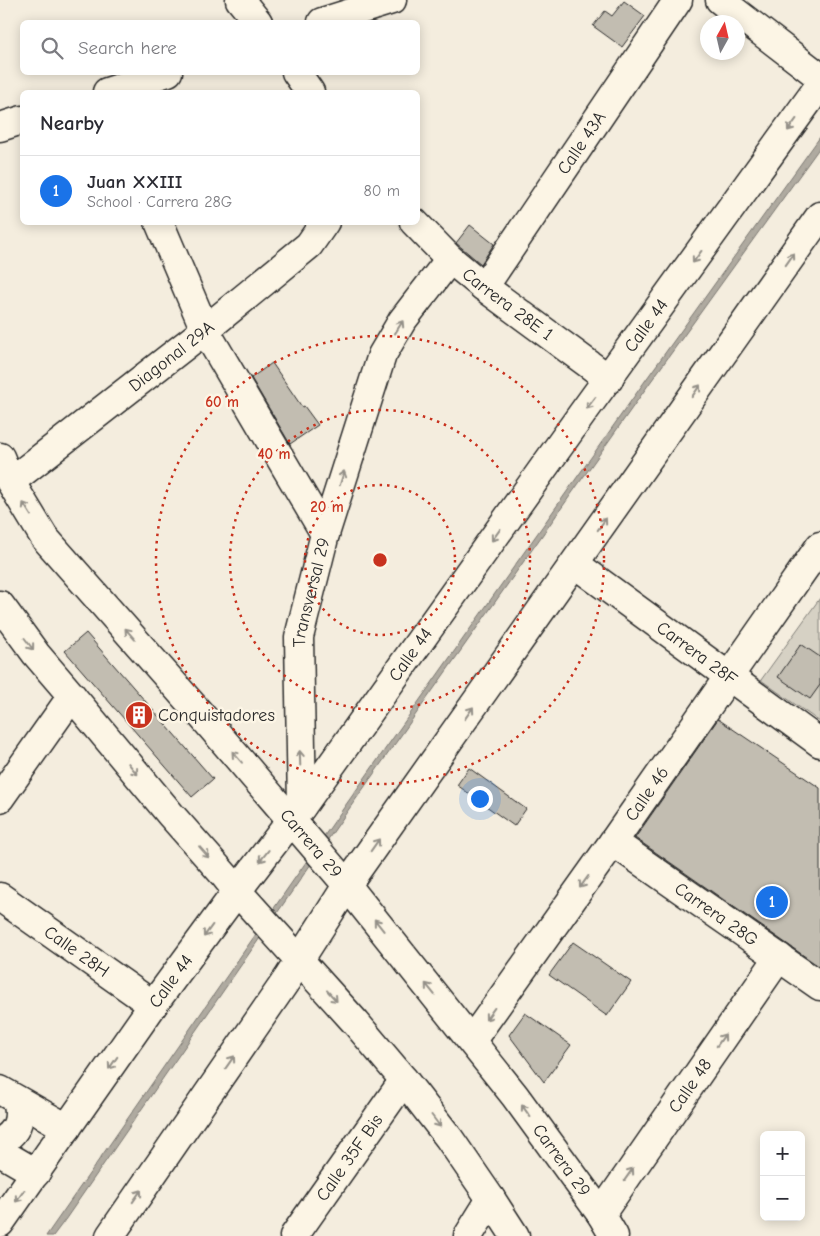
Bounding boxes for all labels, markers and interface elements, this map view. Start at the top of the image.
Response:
north arrow [700,15,745,60]
search box [20,20,420,75]
icon: search [38,34,66,62]
text: Search here [78,37,177,59]
street label: Calle 43A [553,107,610,178]
text: Nearby [40,111,104,135]
one-way arrow [787,118,797,132]
text: Juan XXIII [87,171,182,193]
text: 1 [53,182,59,200]
text: 80 m [363,182,400,200]
text: School · Carrera 28G [87,193,232,211]
one-way arrow [692,250,702,264]
one-way arrow [785,252,795,266]
street label: Carrera 28E 1 [458,263,557,345]
street label: Calle 44 [620,295,672,356]
street label: Diagonal 29A [125,316,218,396]
one-way arrow [394,320,404,334]
one-way arrow [691,384,701,398]
text: 60 m [205,393,239,411]
one-way arrow [586,396,596,410]
text: 40 m [258,445,291,463]
one-way arrow [338,471,348,487]
text: 20 m [310,498,344,516]
one-way arrow [22,503,32,517]
one-way arrow [597,517,607,531]
one-way arrow [491,527,501,541]
street label: Transversal 29 [289,536,334,647]
centre of rings [371,551,389,569]
street label: Carrera 28F [653,617,742,690]
street label: Calle 44 [384,624,436,685]
one-way arrow [124,628,136,641]
one-way arrow [24,637,34,651]
building icon: Conquistadores [124,700,154,730]
place label: Conquistadores [158,705,275,726]
one-way arrow [464,706,474,720]
one-way arrow [231,750,243,763]
one-way arrow [296,750,305,766]
one-way arrow [127,762,138,775]
street label: Calle 46 [620,762,673,825]
your location [467,786,493,812]
street label: Carrera 29 [276,804,347,882]
one-way arrow [370,838,380,852]
one-way arrow [198,846,209,859]
one-way arrow [259,849,270,862]
one-way arrow [579,875,589,889]
street label: Carrera 28G [671,878,762,950]
pin: 1 [756,883,788,921]
one-way arrow [373,918,384,931]
street label: Calle 28H [40,921,113,981]
one-way arrow [203,924,213,938]
street label: Calle 44 [144,950,197,1012]
one-way arrow [424,983,435,996]
one-way arrow [326,990,338,1003]
one-way arrow [485,1007,495,1021]
one-way arrow [716,1034,726,1048]
one-way arrow [225,1055,235,1069]
street label: Calle 48 [664,1055,716,1117]
one-way arrow [108,1056,118,1070]
one-way arrow [521,1104,531,1118]
street label: Calle 35F Bis [312,1110,387,1205]
one-way arrow [430,1114,441,1127]
street label: Carrera 29 [528,1120,595,1200]
map controls [760,1131,805,1221]
button: + [760,1131,805,1176]
one-way arrow [624,1167,634,1181]
button: − [760,1176,805,1221]
one-way arrow [15,1189,25,1203]
one-way arrow [132,1189,142,1203]

